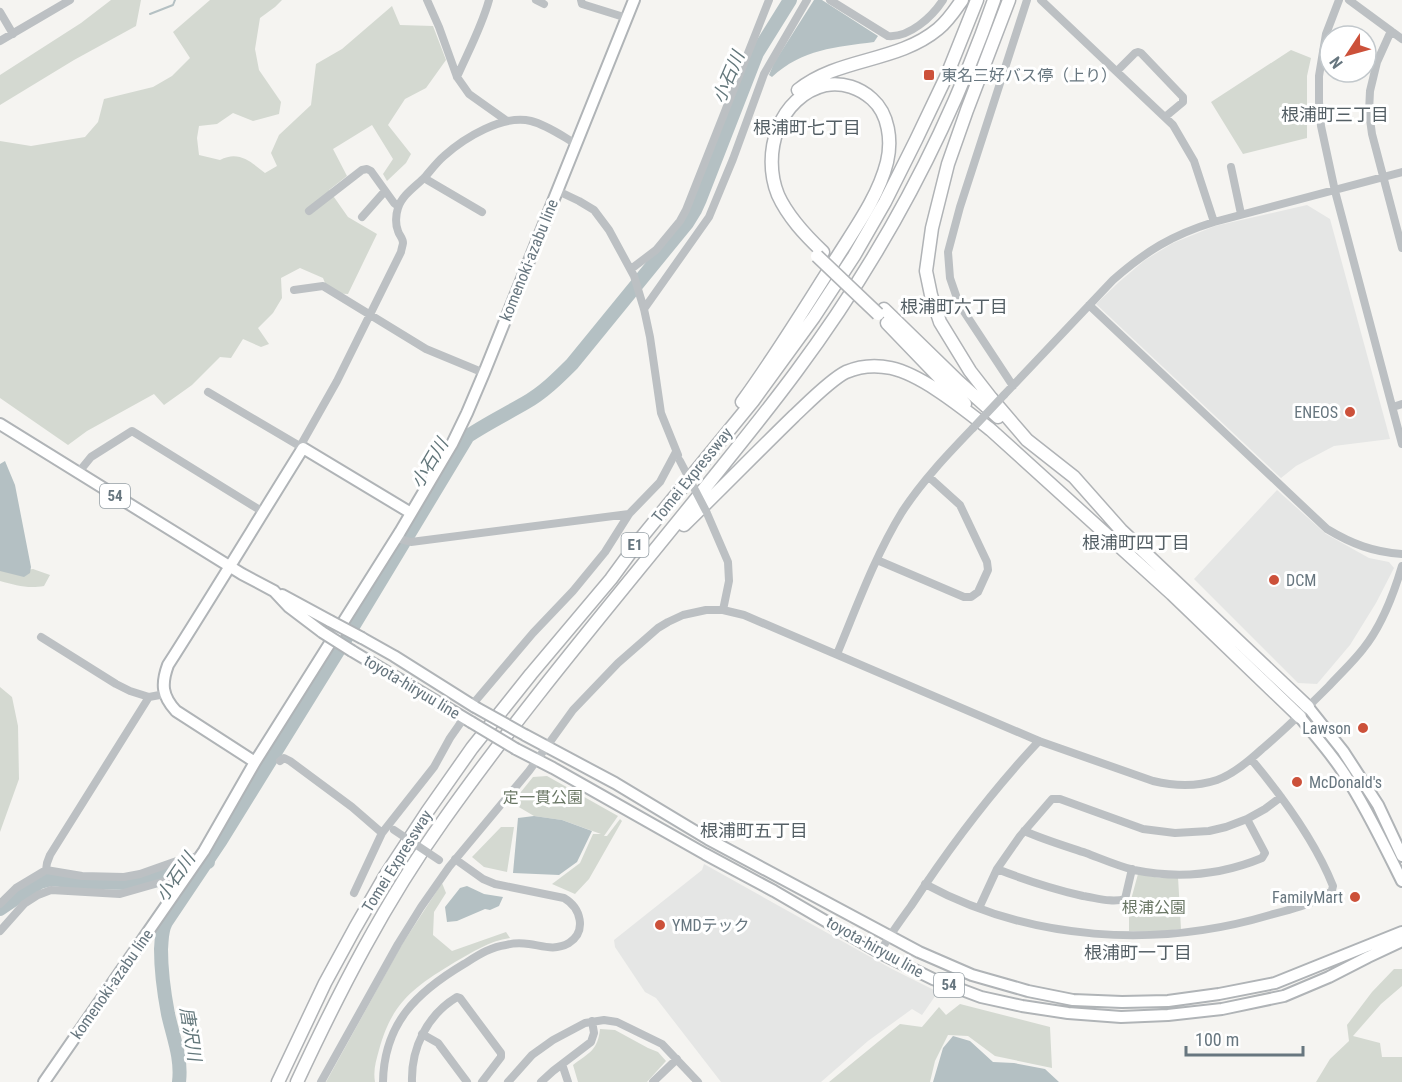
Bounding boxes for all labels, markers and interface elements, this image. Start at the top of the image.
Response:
north arrow [1318,24,1378,84]
water label: 小石川 [708,46,749,106]
text: N [1326,53,1347,72]
place label: 東名三好バス停（上り） [941,66,1117,85]
marker: 東名三好バス停（上り） [922,68,936,82]
district label: 根浦町三丁目 [1281,104,1389,125]
district label: 根浦町七丁目 [753,117,861,138]
street label: komenoki-azabu line [496,196,562,324]
district label: 根浦町六丁目 [900,296,1008,317]
place label: ENEOS [1294,403,1338,422]
marker: ENEOS [1343,405,1357,419]
street label: Tomei Expressway [648,423,736,526]
water label: 小石川 [406,433,453,492]
road number: 54 [100,484,130,508]
district label: 根浦町四丁目 [1082,532,1190,553]
road number: E1 [622,533,648,557]
place label: DCM [1286,571,1316,590]
marker: DCM [1267,573,1281,587]
street label: toyota-hiryuu line [361,651,463,723]
place label: Lawson [1302,719,1351,738]
marker: Lawson [1356,721,1370,735]
place label: McDonald's [1309,773,1382,792]
marker: McDonald's [1290,775,1304,789]
park label: 定一貫公園 [503,788,583,807]
street label: Tomei Expressway [358,806,436,916]
district label: 根浦町五丁目 [700,820,808,841]
water label: 小石川 [151,847,200,905]
place label: FamilyMart [1272,888,1343,907]
marker: FamilyMart [1348,890,1362,904]
park label: 根浦公園 [1122,898,1186,917]
street label: toyota-hiryuu line [823,912,927,982]
place label: YMDテック [672,916,750,935]
marker: YMDテック [653,918,667,932]
street label: komenoki-azabu line [67,925,157,1043]
district label: 根浦町一丁目 [1084,942,1192,963]
road number: 54 [934,973,964,997]
water label: 唐沢川 [176,1006,206,1064]
scale bar [1186,1019,1303,1057]
text: 100 m [1195,1029,1239,1050]

